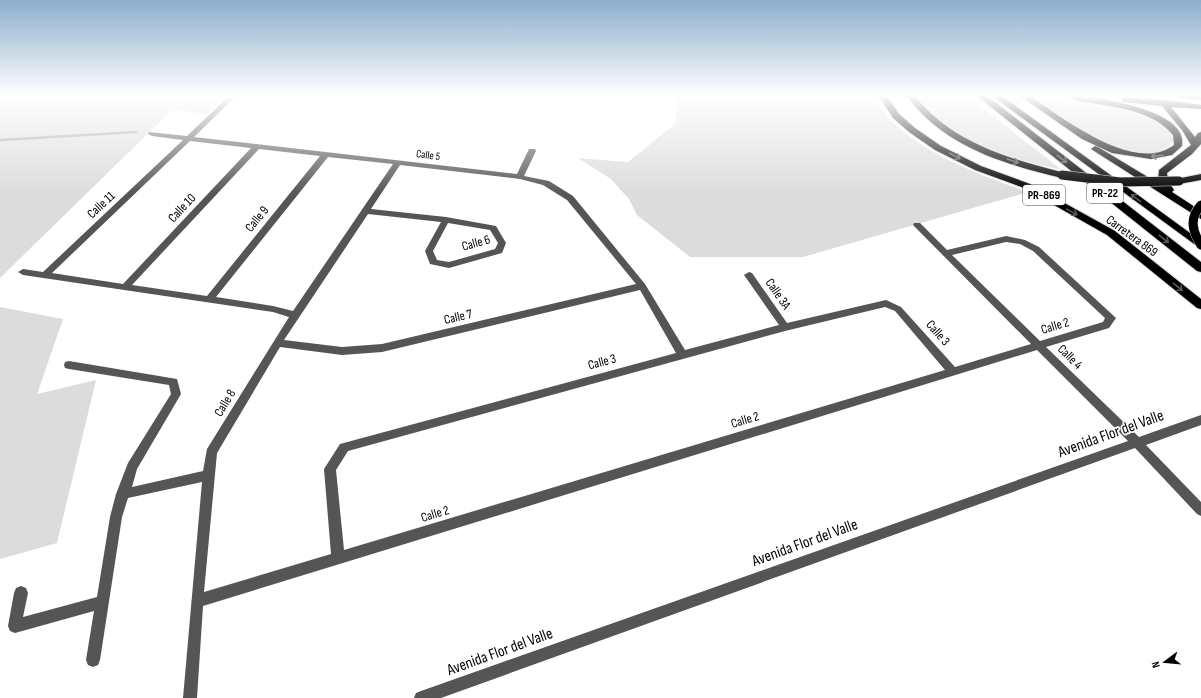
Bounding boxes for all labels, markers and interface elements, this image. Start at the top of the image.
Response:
street label: Calle 5 [415,147,441,163]
one-way arrow [1151,152,1164,159]
one-way arrow [949,153,961,160]
one-way arrow [1057,155,1068,163]
one-way arrow [1007,158,1019,166]
road number: PR-22 [1087,183,1123,203]
road number: PR-869 [1023,185,1065,205]
street label: Calle 11 [84,188,119,222]
street label: Calle 10 [165,190,199,226]
one-way arrow [1131,194,1142,202]
street label: Calle 9 [242,203,272,235]
one-way arrow [1066,208,1078,216]
street label: Carretera 869 [1103,212,1161,260]
street label: Calle 6 [460,231,492,255]
one-way arrow [1159,235,1170,244]
street label: Calle 3A [762,275,795,313]
one-way arrow [1172,282,1183,291]
street label: Calle 7 [442,306,474,328]
street label: Calle 2 [1039,314,1071,338]
street label: Calle 3 [923,317,953,349]
street label: Calle 4 [1054,341,1086,373]
street label: Calle 3 [586,351,618,373]
street label: Calle 8 [211,386,239,420]
street label: Avenida Flor del Valle [1055,406,1166,462]
street label: Calle 2 [729,408,761,432]
street label: Calle 2 [419,502,451,526]
street label: Avenida Flor del Valle [749,515,860,571]
street label: Avenida Flor del Valle [444,624,555,680]
north arrow [1145,642,1185,682]
text: N [1149,660,1163,669]

